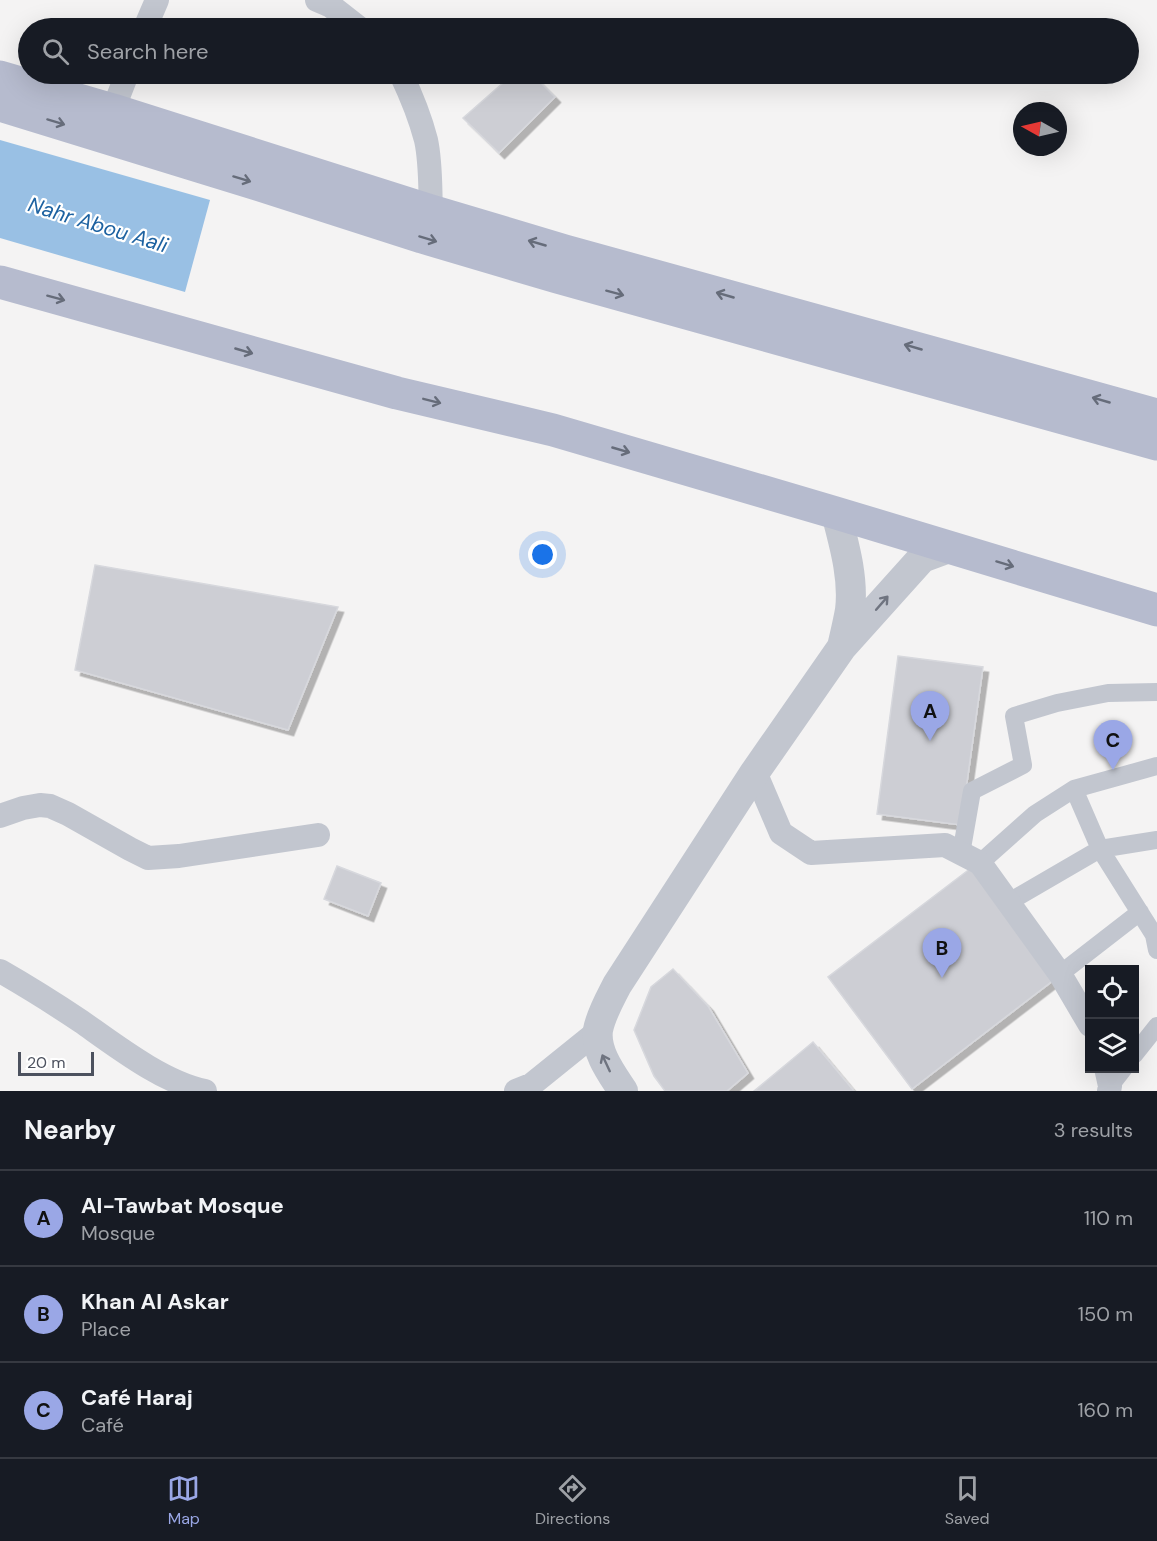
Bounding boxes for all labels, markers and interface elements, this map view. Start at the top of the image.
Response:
search box [18,18,1139,84]
icon: search [39,35,72,68]
text: Search here [87,37,208,66]
north arrow [1013,102,1067,156]
one-way arrow [46,117,65,128]
one-way arrow [232,174,251,185]
water label: Nahr Abou Aali [25,190,172,260]
one-way arrow [418,234,437,245]
one-way arrow [528,237,547,248]
one-way arrow [605,288,624,299]
one-way arrow [716,288,735,300]
one-way arrow [47,292,66,304]
one-way arrow [904,341,923,352]
one-way arrow [234,346,253,357]
one-way arrow [1092,394,1111,405]
one-way arrow [423,396,442,408]
one-way arrow [611,445,630,456]
your location [528,540,557,569]
one-way arrow [995,559,1014,570]
one-way arrow [874,596,888,612]
pin: A [910,692,950,741]
pin: C [1094,720,1132,770]
pin: B [922,928,962,978]
map controls [1085,965,1139,1073]
button: locate [1085,965,1139,1019]
button: layers [1085,1019,1139,1073]
scale bar [18,1049,94,1076]
text: 20 m [27,1052,66,1073]
one-way arrow [600,1054,612,1072]
text: Nearby [24,1113,116,1147]
text: 3 results [1054,1117,1133,1143]
text: Al-Tawbat Mosque [81,1191,284,1220]
text: A [36,1205,51,1231]
text: 110 m [1084,1205,1133,1231]
text: Mosque [81,1220,155,1246]
text: Khan Al Askar [81,1287,229,1316]
text: B [37,1301,50,1327]
text: 150 m [1078,1301,1133,1327]
text: Place [81,1316,131,1342]
text: Café Haraj [81,1383,193,1412]
text: C [36,1397,51,1423]
text: 160 m [1077,1397,1133,1423]
text: Café [81,1412,124,1438]
tab: Map [167,1472,200,1529]
tab: Directions [535,1472,610,1529]
tab: Saved [945,1472,990,1529]

